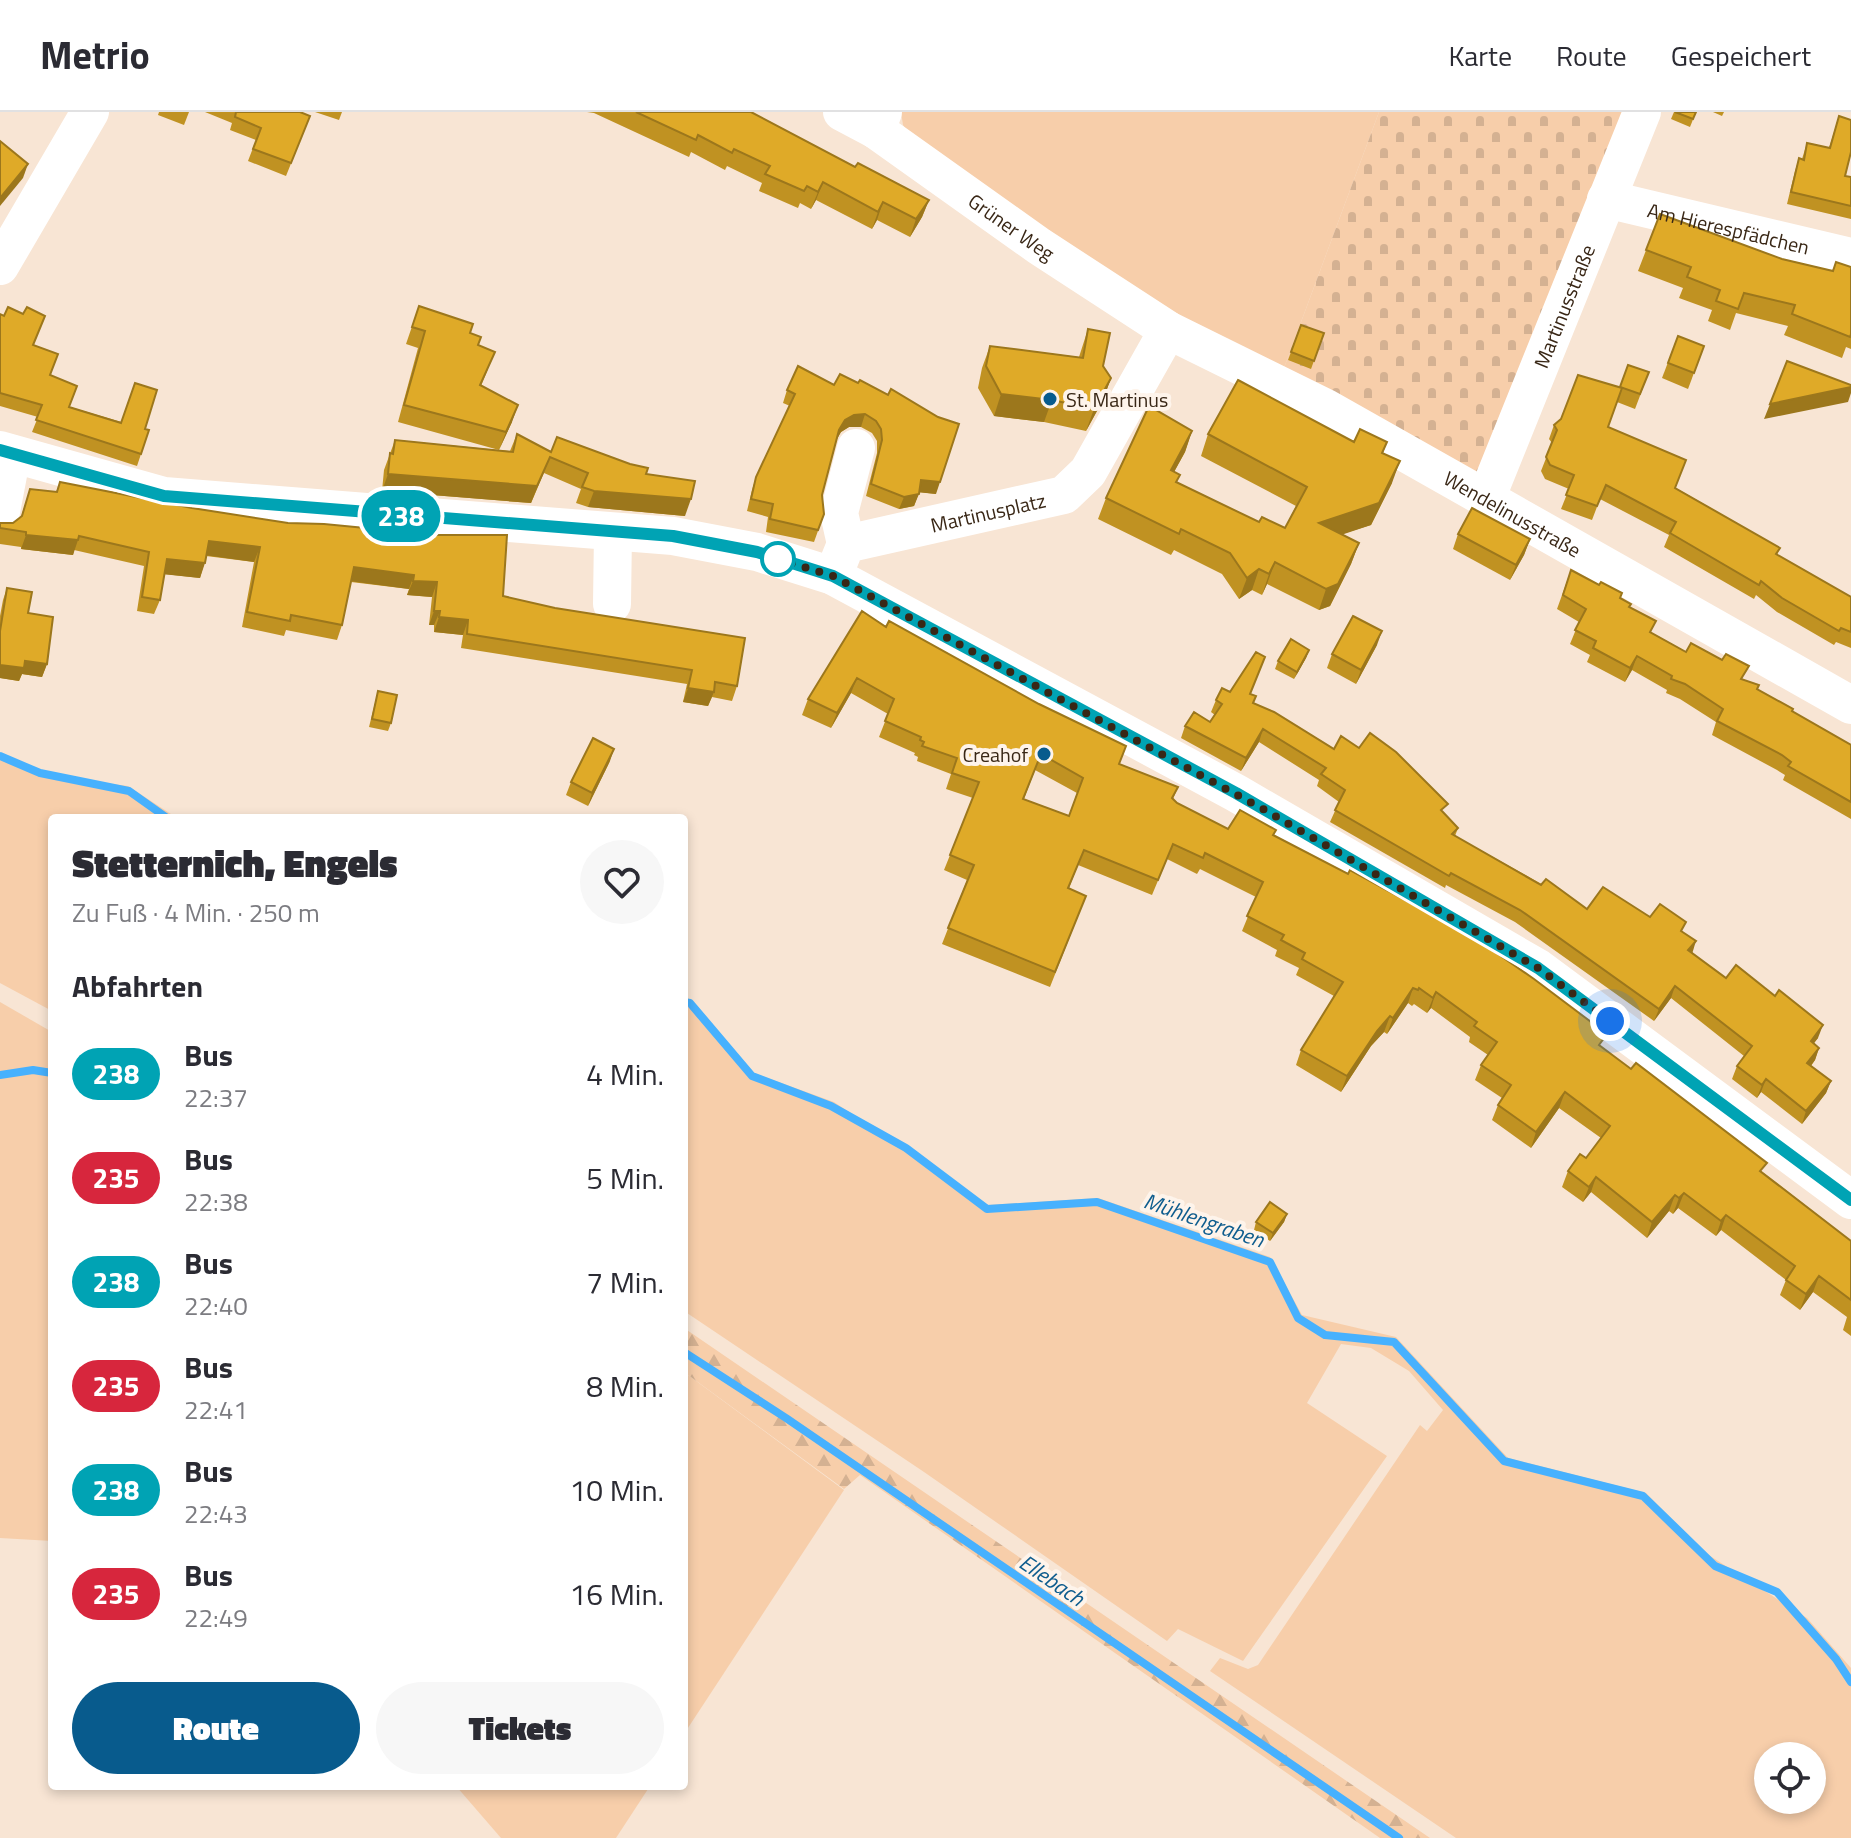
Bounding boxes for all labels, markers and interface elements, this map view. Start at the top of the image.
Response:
text: Metrio [40,26,150,84]
text: Karte [1448,34,1512,77]
text: Route [1556,34,1627,77]
text: Gespeichert [1671,34,1811,77]
street label: Grüner Weg [962,185,1061,268]
street label: Am Hierespfädchen [1645,194,1813,262]
street label: Martinusstraße [1525,240,1603,373]
place label: St. Martinus [1066,384,1168,415]
marker: St. Martinus [1041,390,1059,408]
street label: Wendelinusstraße [1438,462,1587,565]
street label: Martinusplatz [927,484,1049,540]
line badge: 238 [355,490,447,542]
text: 238 [377,494,425,537]
unlabelled marker [761,542,795,576]
place label: Creahof [962,739,1028,770]
marker: Creahof [1035,745,1053,763]
text: Stetternich, Engels [72,834,398,892]
button: heart [580,840,664,924]
text: Zu Fuß · 4 Min. · 250 m [72,893,320,932]
text: Abfahrten [72,963,203,1009]
your location [1590,1001,1630,1041]
text: Bus [184,1032,233,1078]
text: 4 Min. [586,1051,664,1097]
text: 238 [92,1052,140,1095]
text: 22:37 [184,1078,248,1117]
text: Bus [184,1136,233,1182]
text: 5 Min. [586,1155,664,1201]
text: 235 [92,1156,140,1199]
text: 22:38 [184,1182,248,1221]
water label: Mühlengraben [1139,1184,1270,1257]
text: Bus [184,1240,233,1286]
text: 7 Min. [586,1259,664,1305]
text: 238 [92,1260,140,1303]
text: 22:40 [184,1286,248,1325]
text: Bus [184,1344,233,1390]
text: 8 Min. [586,1363,664,1409]
text: 235 [92,1364,140,1407]
text: 22:41 [184,1390,248,1429]
text: Bus [184,1448,233,1494]
text: 10 Min. [569,1467,664,1513]
text: 238 [92,1468,140,1511]
text: 22:43 [184,1494,248,1533]
water label: Ellebach [1012,1546,1092,1615]
text: Bus [184,1552,233,1598]
text: 16 Min. [569,1571,664,1617]
text: 235 [92,1572,140,1615]
text: 22:49 [184,1598,248,1637]
button: Route [72,1682,360,1774]
button: Tickets [376,1682,664,1774]
map controls [1754,1742,1826,1814]
button: locate [1754,1742,1826,1814]

